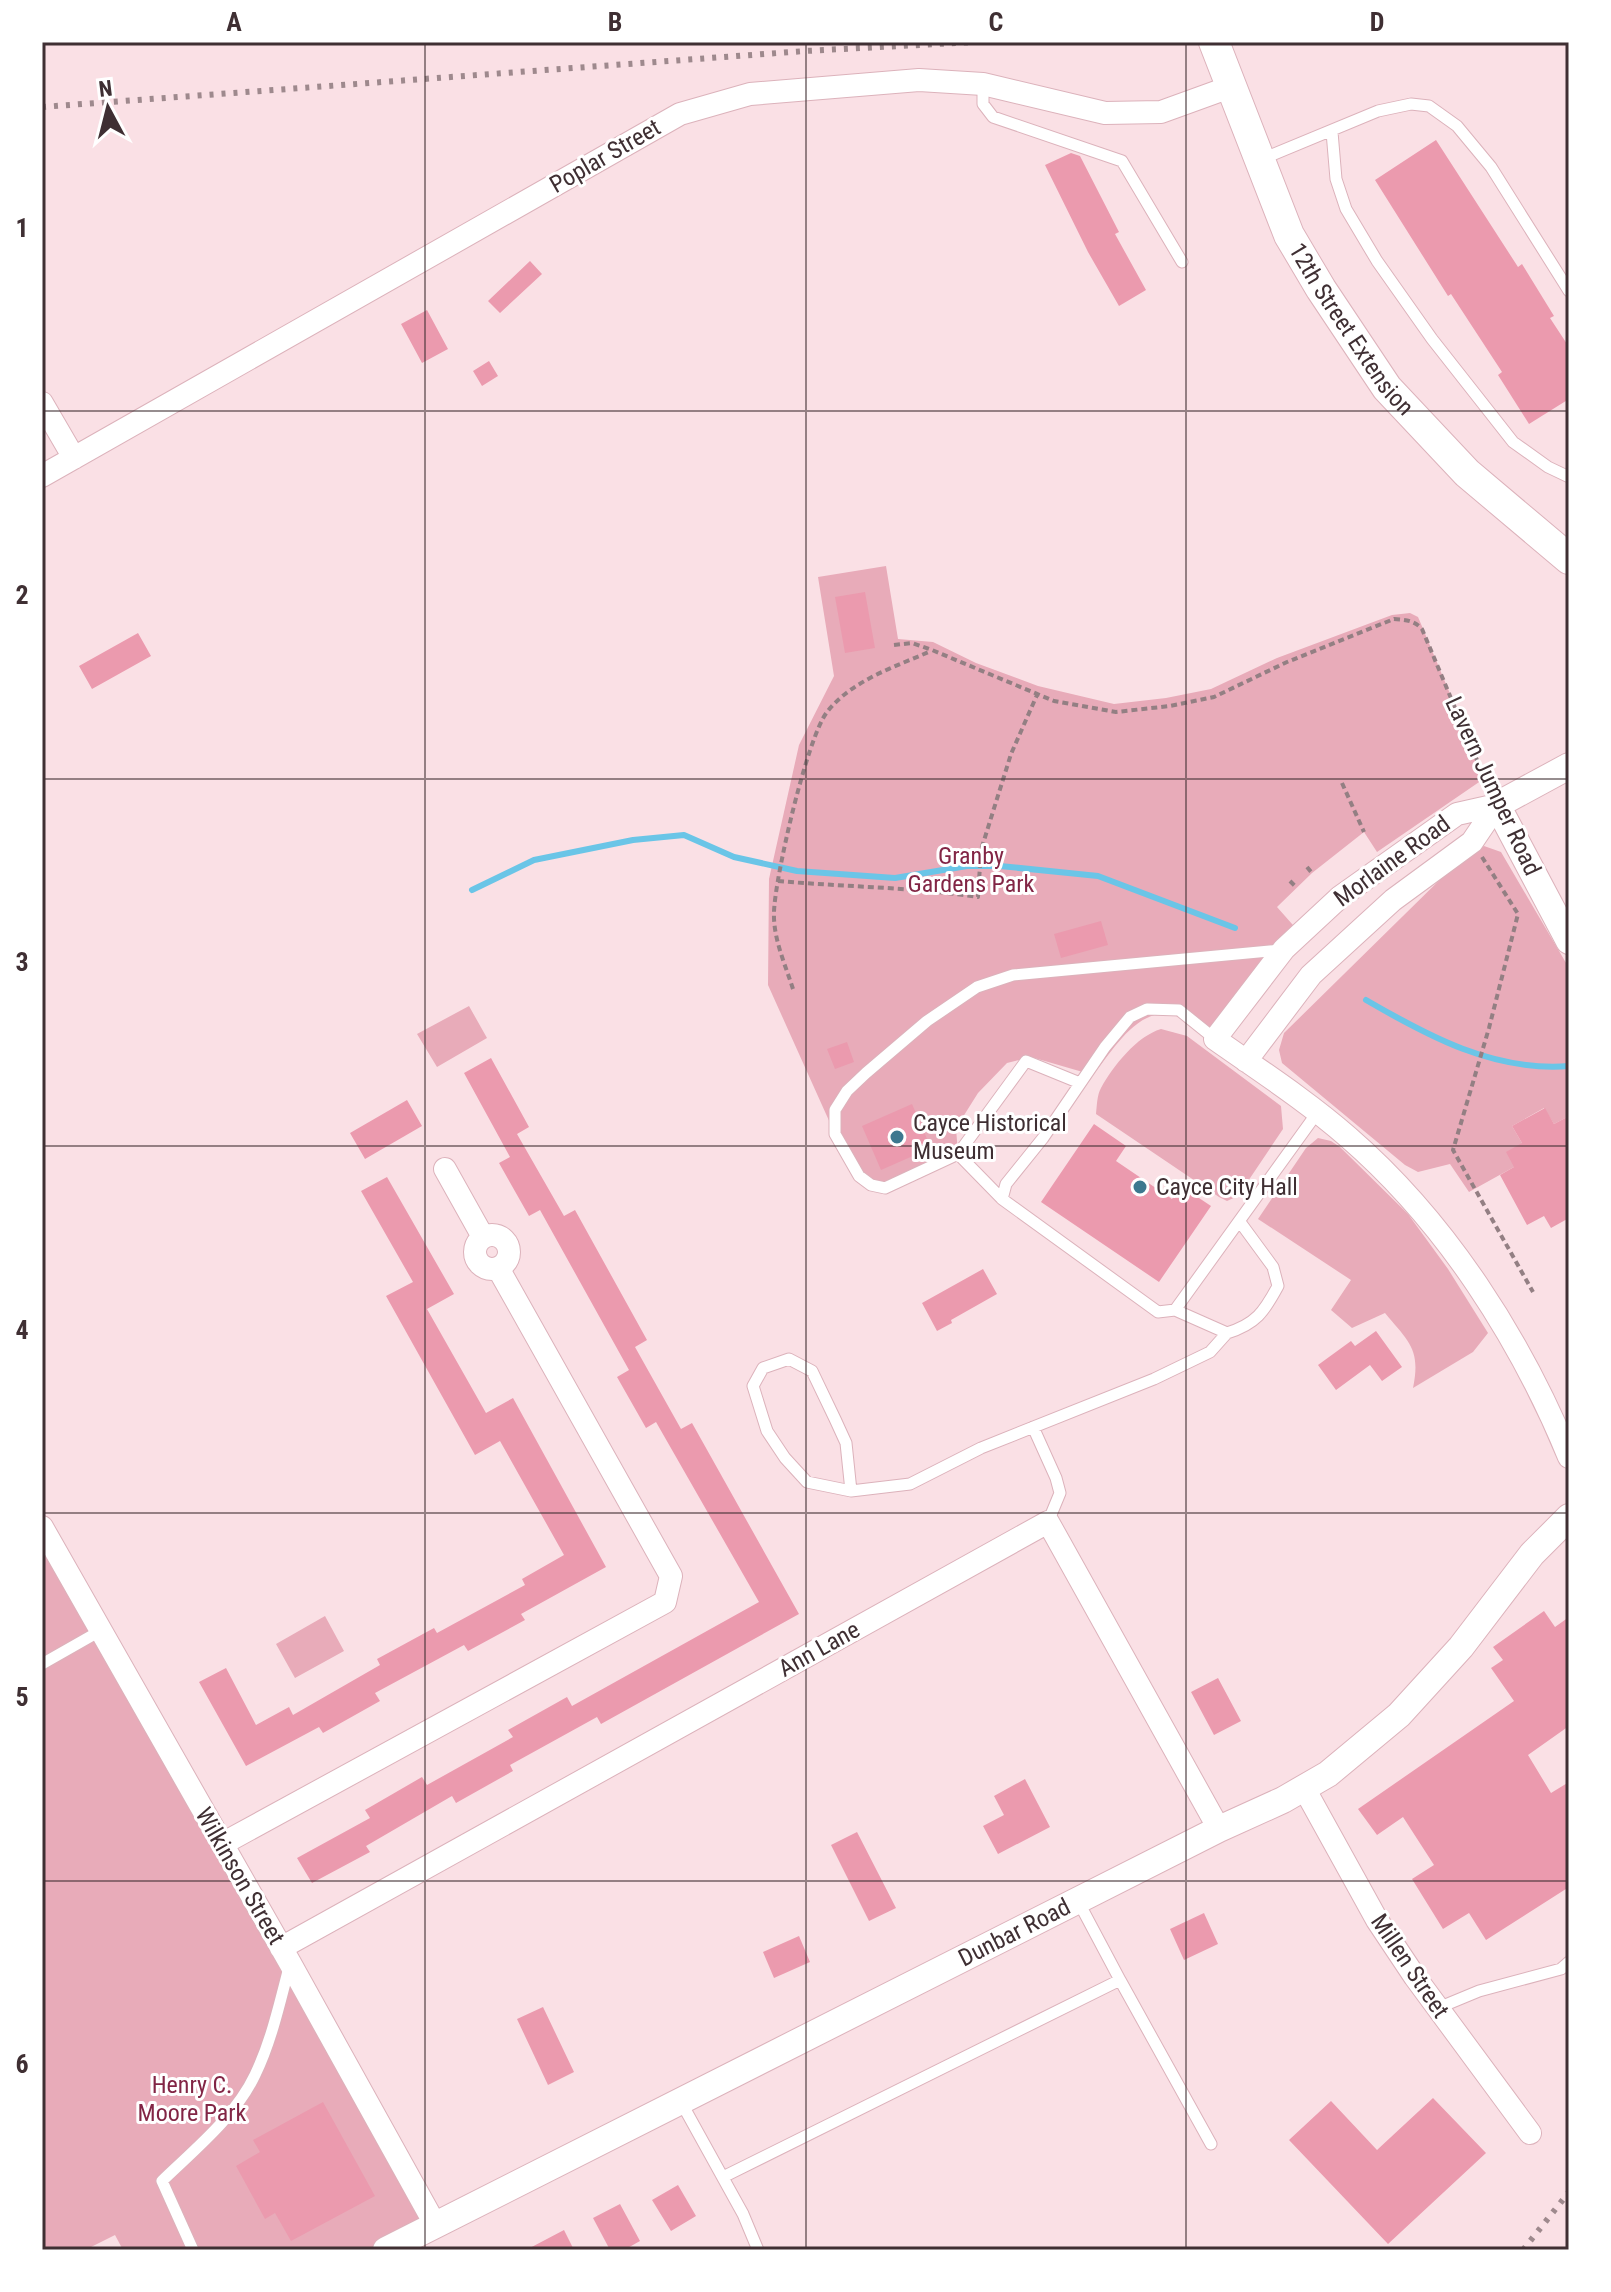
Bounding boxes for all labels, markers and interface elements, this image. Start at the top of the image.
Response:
text: A [226,7,242,37]
text: B [608,7,622,37]
text: C [989,7,1004,37]
text: D [1370,7,1384,37]
north arrow [68,68,148,148]
text: N [97,75,114,102]
street label: Poplar Street [545,113,665,199]
text: 1 [15,213,29,243]
street label: 12th Street Extension [1283,238,1419,421]
text: 2 [15,580,29,610]
street label: Lavern Jumper Road [1439,692,1547,880]
street label: Morlaine Road [1329,810,1455,912]
park label: Granby Gardens Park [908,842,1035,898]
text: 3 [15,947,29,977]
place label: Cayce Historical Museum [913,1109,1067,1165]
marker: Cayce Historical Museum [888,1128,906,1146]
place label: Cayce City Hall [1156,1173,1298,1201]
marker: Cayce City Hall [1131,1178,1149,1196]
text: 4 [15,1315,29,1345]
street label: Ann Lane [774,1615,864,1683]
text: 5 [15,1682,29,1712]
street label: Wilkinson Street [189,1802,291,1950]
street label: Dunbar Road [954,1893,1075,1972]
street label: Millen Street [1365,1909,1455,2023]
text: 6 [15,2049,29,2079]
park label: Henry C. Moore Park [138,2071,247,2127]

